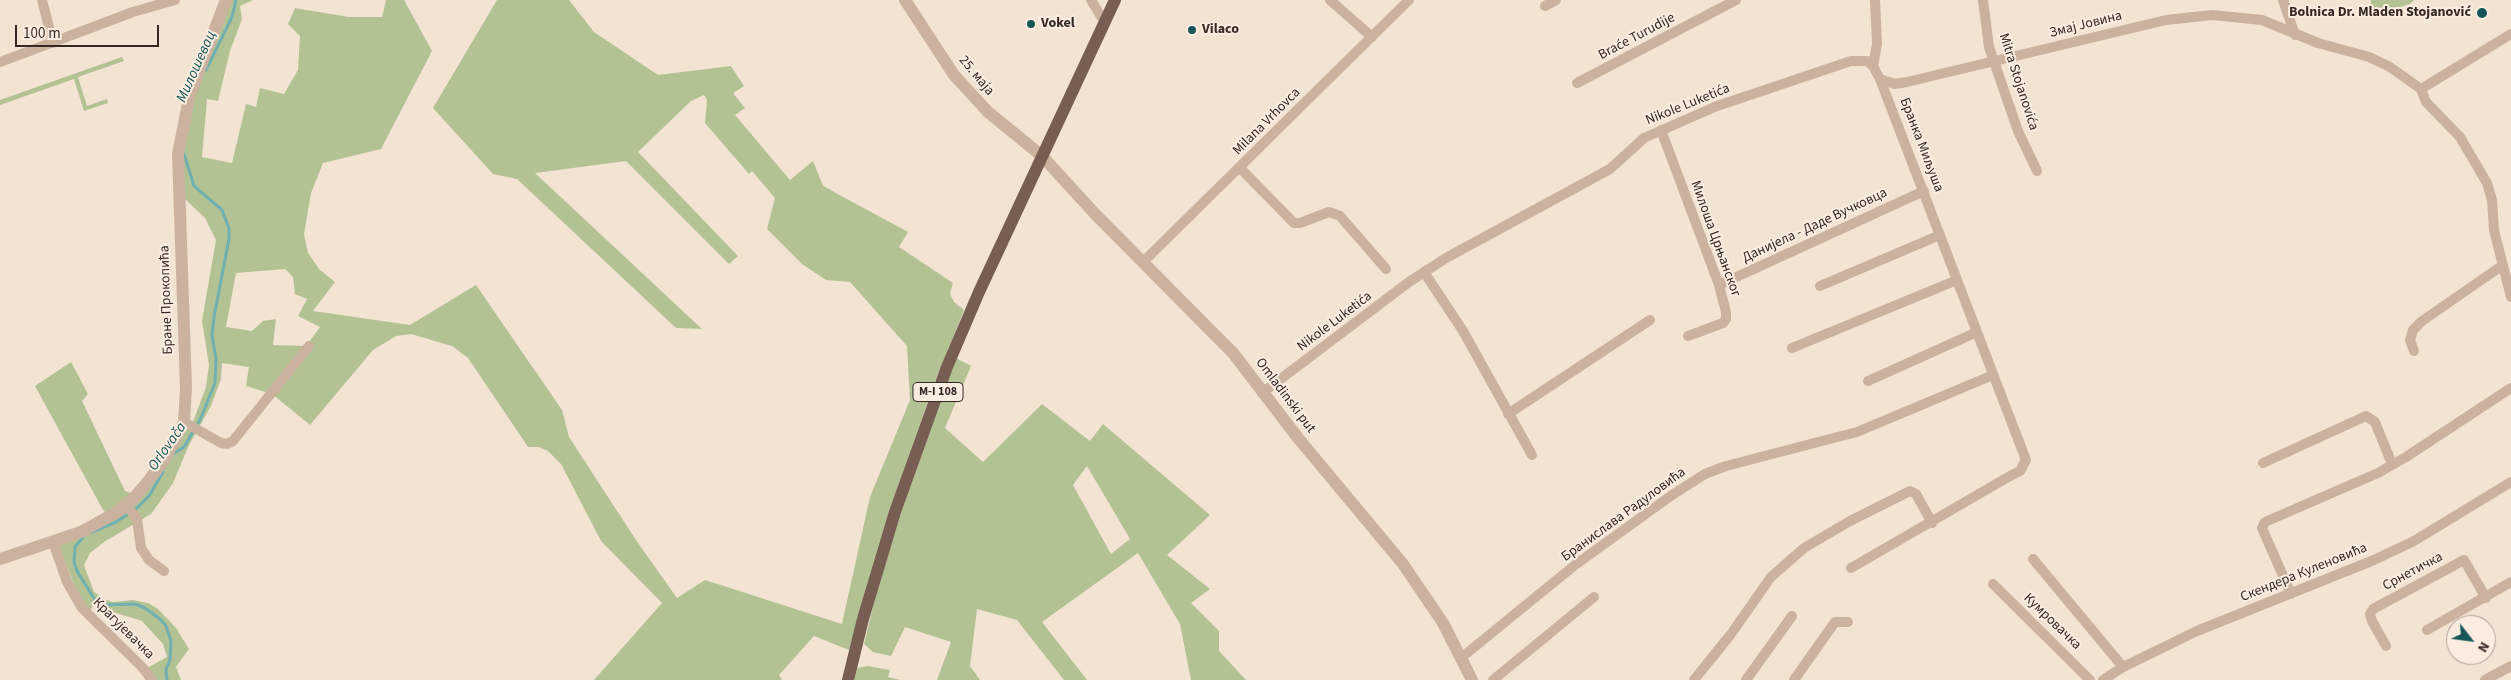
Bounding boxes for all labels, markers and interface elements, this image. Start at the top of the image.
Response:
place label: Bolnica Dr. Mladen Stojanović [2289,5,2471,21]
marker: Bolnica Dr. Mladen Stojanović [2475,6,2489,20]
street label: Змај Јовина [2048,8,2124,42]
street label: Braće Turudije [1596,10,1678,64]
scale bar [18,15,161,47]
place label: Vokel [1041,16,1075,32]
marker: Vokel [1025,18,1037,30]
place label: Vilaco [1202,22,1239,38]
text: 100 m [23,23,61,44]
marker: Vilaco [1186,24,1198,36]
water label: Милошевац [173,28,221,106]
street label: Mitra Stojanovića [1994,31,2042,133]
street label: 25. маја [955,53,997,99]
street label: Nikole Luketića [1643,80,1733,130]
street label: Milana Vrhovca [1230,85,1304,159]
street label: Бранка Миљуша [1895,96,1947,194]
street label: Милоша Црњанског [1686,179,1744,299]
street label: Данијела - Даде Вучковца [1740,185,1890,267]
street label: Бране Прокопића [157,245,177,355]
street label: Nikole Luketića [1294,288,1376,356]
street label: Omladinski put [1251,355,1319,437]
road number: M-I 108 [913,382,963,402]
water label: Orlovača [145,419,191,475]
street label: Бранислава Радуловића [1559,464,1689,566]
street label: Скендера Куленовића [2238,540,2370,606]
street label: Срнетичка [2380,549,2446,595]
street label: Кумровачка [2020,590,2084,654]
street label: Крагујевачка [89,595,157,663]
north arrow [2446,615,2496,665]
text: N [2472,638,2494,656]

